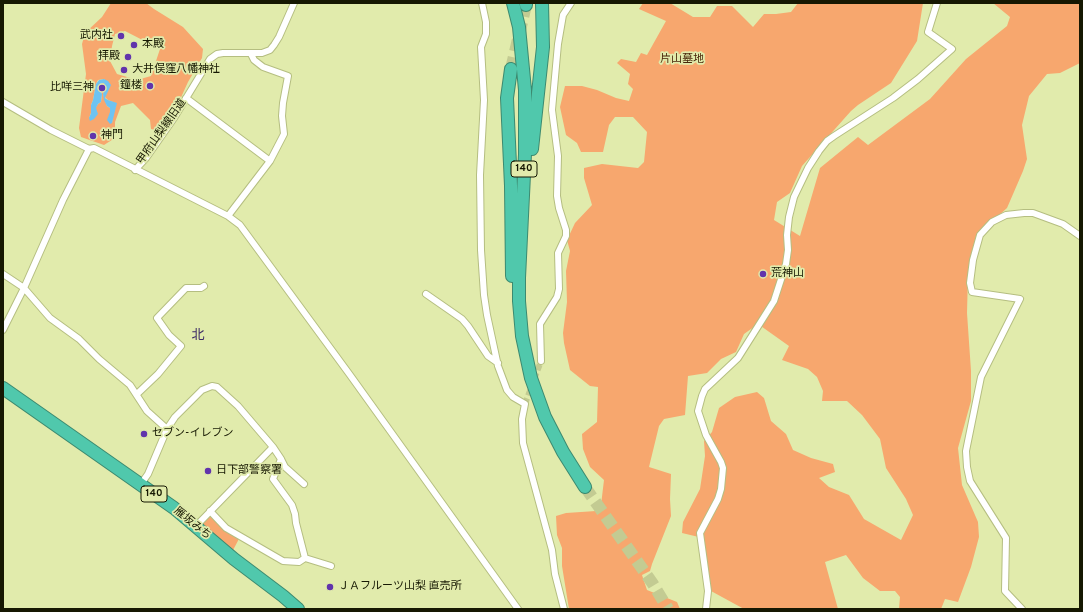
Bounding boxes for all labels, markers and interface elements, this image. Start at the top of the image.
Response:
place label: 武内社 [80,29,113,43]
marker: 武内社 [116,31,126,41]
place label: 本殿 [142,38,164,52]
marker: 本殿 [129,40,139,50]
place label: 拝殿 [98,50,120,64]
marker: 拝殿 [123,52,133,62]
park label: 片山墓地 [660,53,704,67]
place label: 大井俣窪八幡神社 [132,63,220,77]
marker: 大井俣窪八幡神社 [119,65,129,75]
place label: 鐘楼 [120,79,142,93]
place label: 比咩三神 [50,81,94,95]
marker: 鐘楼 [145,81,155,91]
marker: 比咩三神 [97,83,107,93]
street label: 甲府山梨線旧道 [135,97,189,167]
place label: 神門 [101,129,123,143]
marker: 神門 [88,131,98,141]
road number: 140 [511,161,537,177]
place label: 荒神山 [771,267,804,281]
marker: 荒神山 [758,269,768,279]
district label: 北 [192,328,204,344]
place label: セブン-イレブン [152,427,233,441]
marker: セブン-イレブン [139,429,149,439]
place label: 日下部警察署 [216,464,282,478]
marker: 日下部警察署 [203,466,213,476]
road number: 140 [141,486,167,502]
street label: 雁坂みち [171,505,213,543]
place label: ＪＡフルーツ山梨 直売所 [338,580,462,594]
marker: ＪＡフルーツ山梨 直売所 [325,582,335,592]

